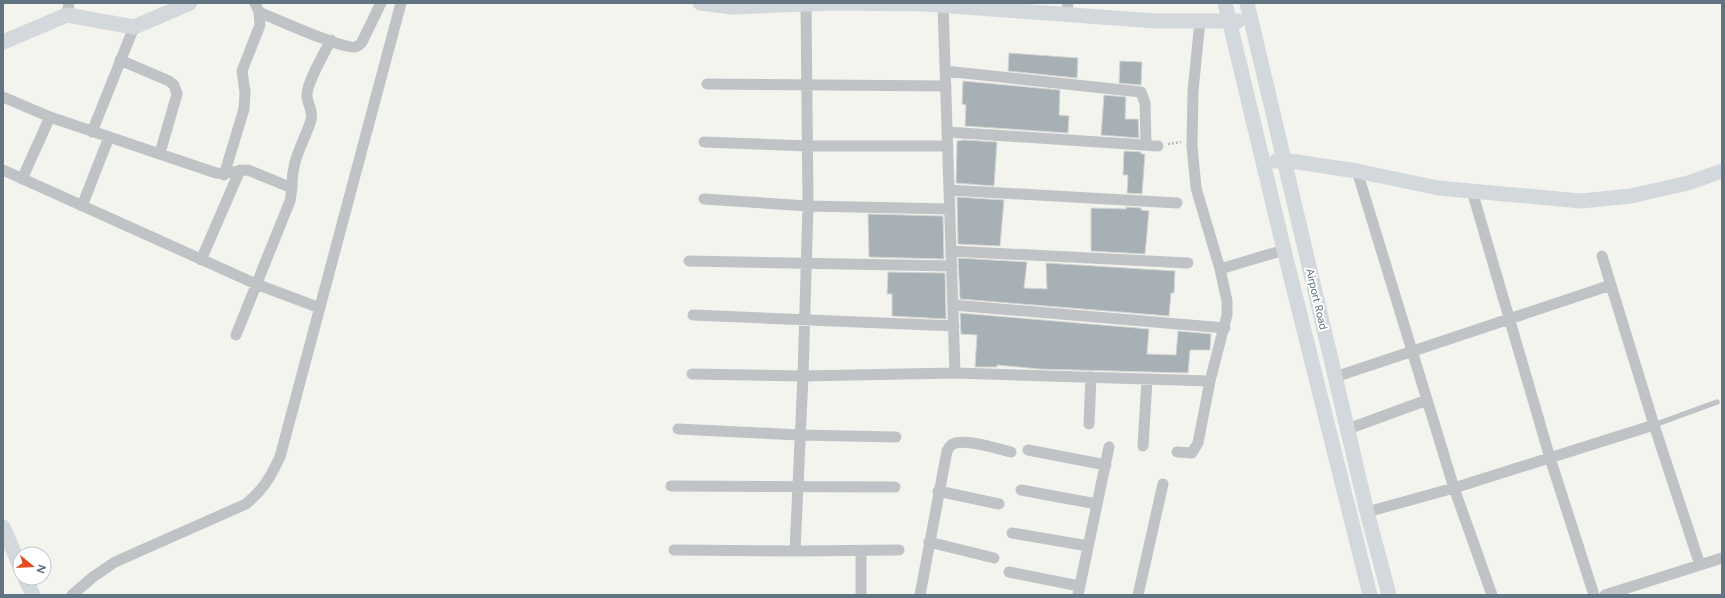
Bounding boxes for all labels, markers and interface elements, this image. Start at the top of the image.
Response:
street label: Airport Road [1303,267,1330,331]
north arrow [12,546,52,586]
text: N [34,563,49,575]

